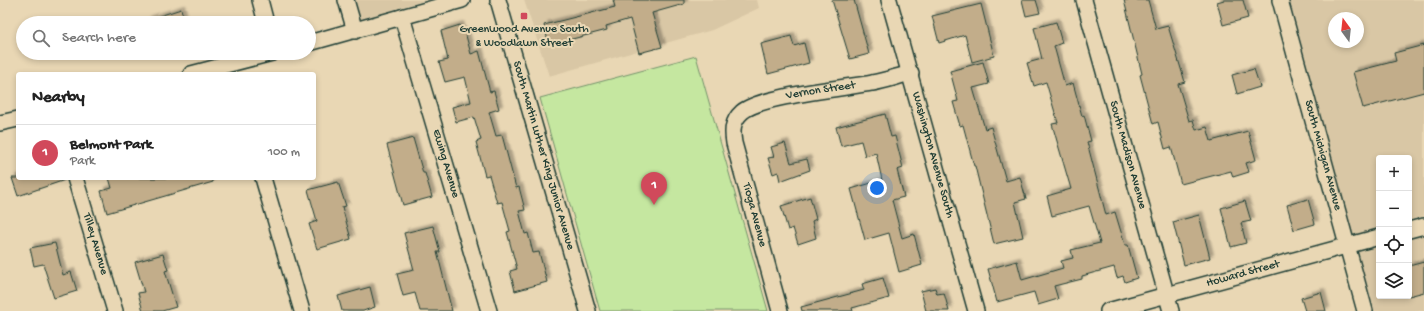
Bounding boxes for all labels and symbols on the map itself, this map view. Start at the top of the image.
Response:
marker: Greenwood Avenue South & Woodlawn Street [519,11,529,21]
north arrow [1328,12,1364,48]
place label: Greenwood Avenue South & Woodlawn Street [459,23,589,51]
street label: South Martin Luther King Junior Avenue [509,60,577,252]
street label: Vernon Street [784,79,857,104]
street label: Washington Avenue South [908,90,957,220]
street label: South Madison Avenue [1106,99,1149,211]
street label: South Michigan Avenue [1301,99,1344,213]
street label: Ewing Avenue [429,128,462,200]
pin: 1 [641,172,667,205]
your location [867,178,887,198]
street label: Tioga Avenue [738,180,769,249]
street label: Tilley Avenue [79,211,111,277]
street label: Howard Street [1205,257,1282,291]

